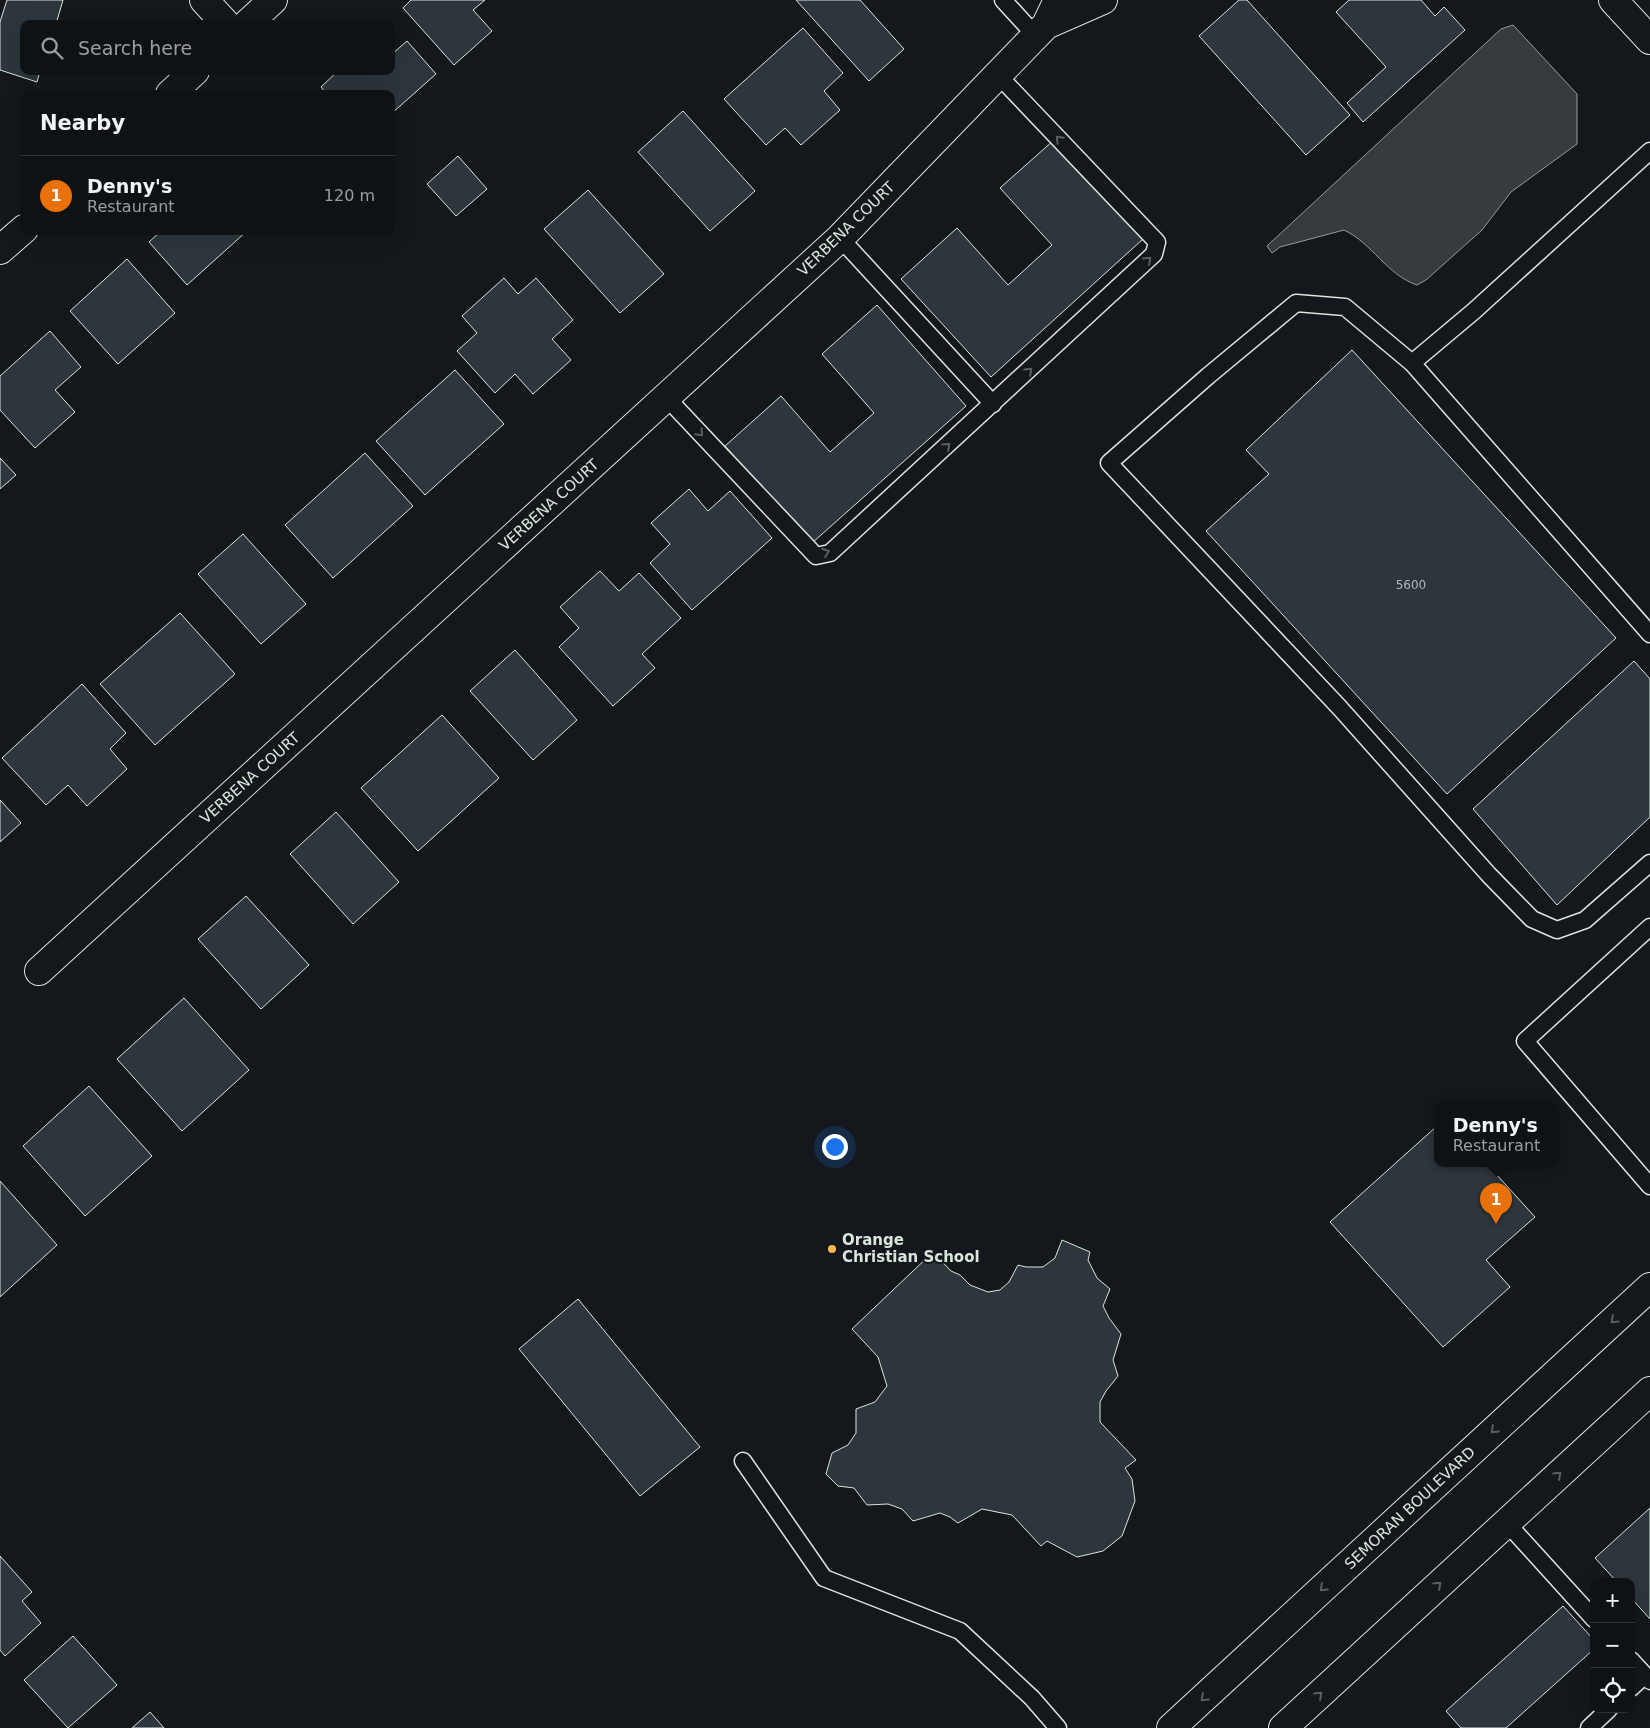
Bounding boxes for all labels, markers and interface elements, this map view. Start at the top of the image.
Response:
search box [20,20,395,75]
icon: search [38,34,66,62]
text: Search here [78,37,192,59]
text: Nearby [40,111,125,135]
one-way arrow [1056,136,1065,145]
text: Denny's [87,175,172,197]
street label: VERBENA COURT [794,178,899,280]
text: 1 [50,186,62,205]
text: 120 m [324,186,375,205]
text: Restaurant [87,197,175,216]
one-way arrow [1142,257,1151,266]
one-way arrow [1023,368,1032,377]
one-way arrow [694,427,703,436]
one-way arrow [942,442,951,451]
street label: VERBENA COURT [495,455,603,554]
one-way arrow [821,548,830,558]
house number: 5600 [1396,578,1426,592]
street label: VERBENA COURT [196,728,304,827]
popup [1434,1102,1559,1167]
text: Denny's [1453,1114,1538,1136]
your location [822,1134,848,1160]
text: Restaurant [1453,1136,1540,1155]
pin: 1 [1480,1183,1512,1224]
place label: Orange Christian School [842,1231,980,1266]
marker: Orange Christian School [826,1243,838,1255]
one-way arrow [1611,1314,1620,1323]
one-way arrow [1491,1424,1500,1433]
street label: SEMORAN BOULEVARD [1341,1443,1479,1573]
one-way arrow [1552,1472,1561,1481]
map controls [1590,1578,1635,1713]
button: + [1590,1578,1635,1623]
one-way arrow [1320,1582,1329,1591]
one-way arrow [1433,1582,1442,1591]
button: − [1590,1623,1635,1668]
button: locate [1590,1668,1635,1713]
one-way arrow [1200,1692,1209,1701]
one-way arrow [1313,1692,1322,1701]

